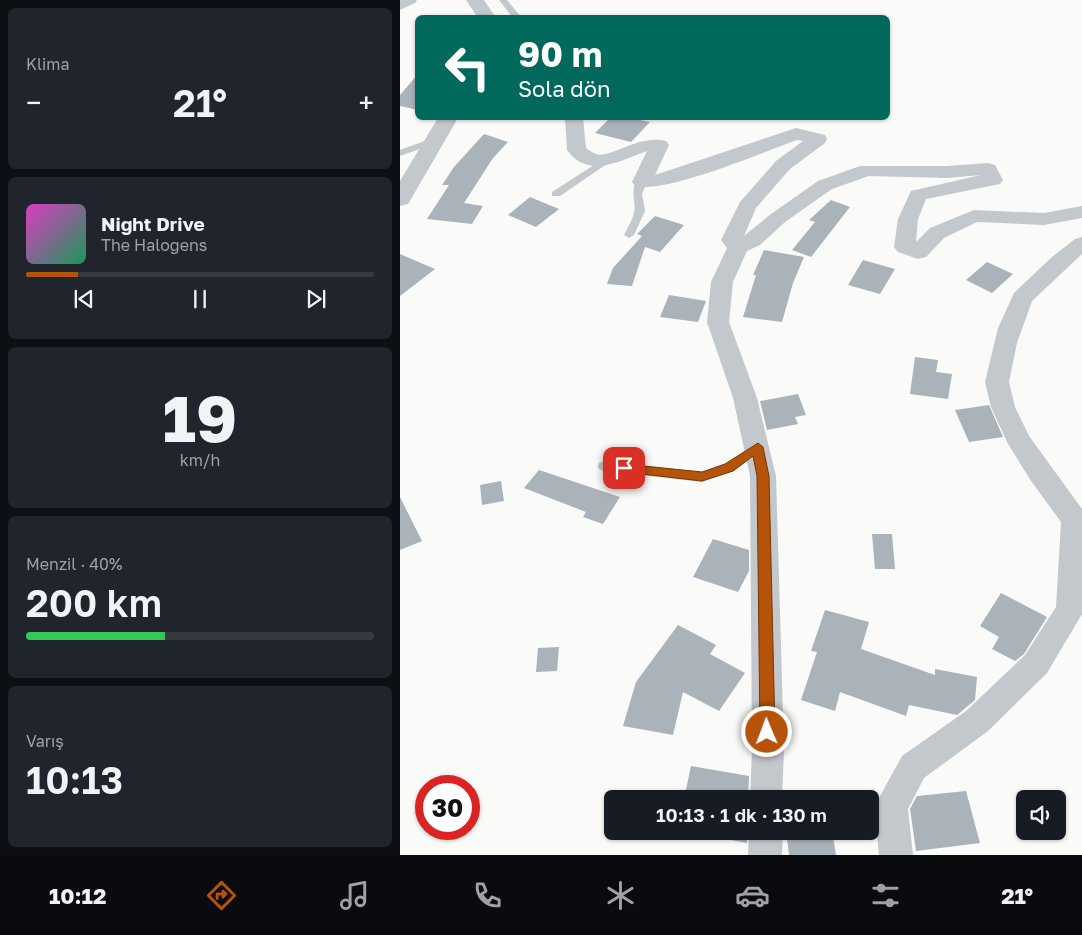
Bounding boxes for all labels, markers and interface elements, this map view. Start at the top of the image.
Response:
text: 90 m [518,33,602,75]
icon: left [435,35,500,100]
text: Klima [26,54,70,74]
text: Sola dön [518,75,611,102]
text: 21° [173,80,227,125]
text: − [26,86,41,119]
text: + [359,86,374,119]
text: Night Drive [101,212,205,235]
text: The Halogens [101,235,207,255]
icon: previous [70,285,98,313]
icon: pause [186,285,214,313]
icon: next [302,285,330,313]
text: 19 [163,378,237,456]
pin [603,447,645,489]
text: km/h [180,450,220,470]
icon: arrive [610,454,638,482]
text: Menzil · 40% [26,554,122,574]
text: 200 km [26,580,162,625]
position arrow [740,705,792,757]
text: Varış [26,731,64,751]
text: 10:13 [26,757,123,802]
speed limit sign: 30 [415,775,480,840]
map controls [1016,790,1066,840]
button: sound [1016,790,1066,840]
text: 10:13 · 1 dk · 130 m [656,803,827,826]
icon: directions [204,878,239,913]
icon: music [337,878,372,913]
icon: phone [470,878,505,913]
icon: climate [603,878,638,913]
icon: car [735,878,770,913]
icon: filters [868,878,903,913]
text: 10:12 [49,882,106,909]
text: 21° [1001,882,1033,909]

